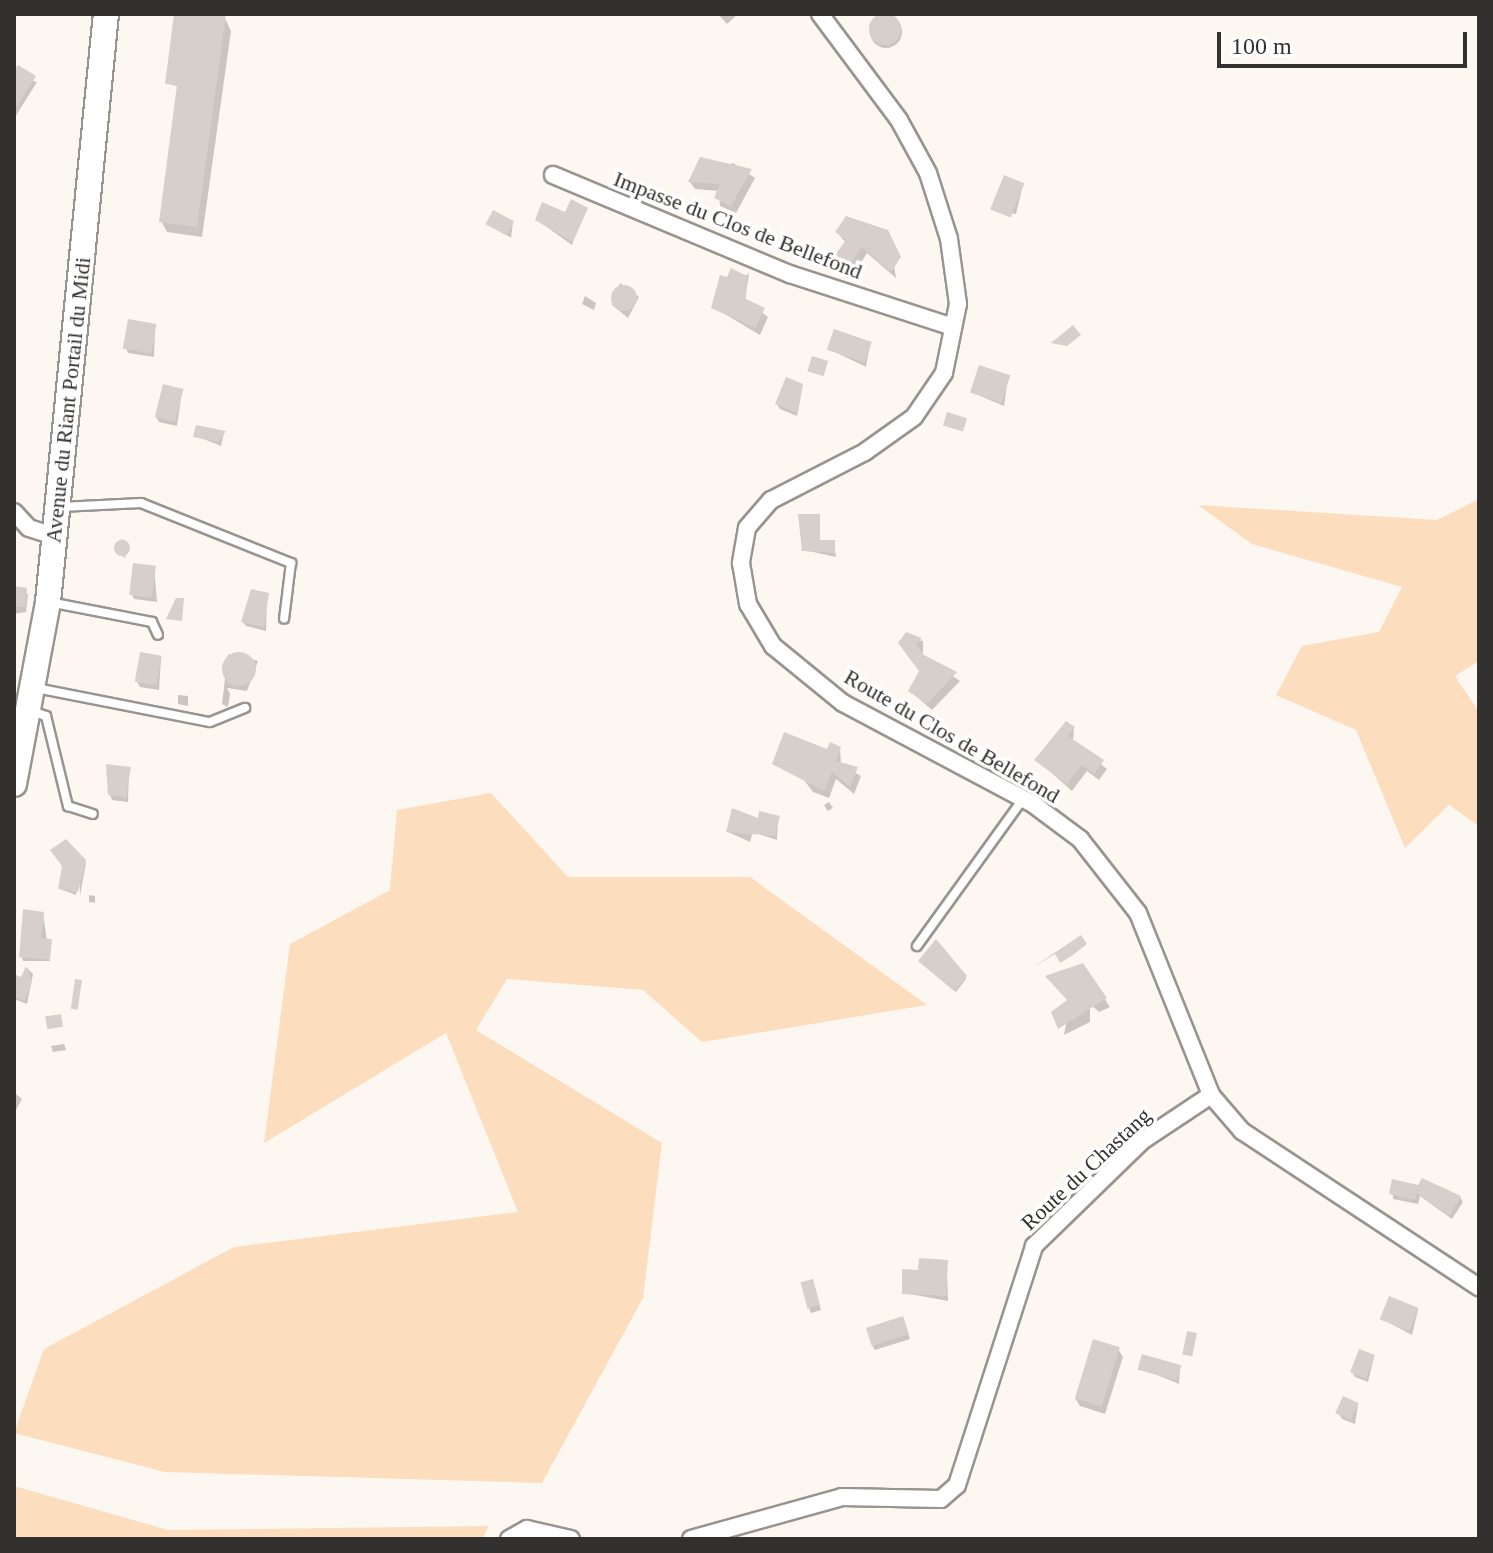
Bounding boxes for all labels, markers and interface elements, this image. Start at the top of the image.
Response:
scale bar [1221,16,1471,66]
text: 100 m [1231,33,1292,59]
street label: Impasse du Clos de Bellefond [610,165,866,285]
street label: Avenue du Riant Portail du Midi [40,256,96,544]
street label: Route du Clos de Bellefond [840,663,1064,809]
street label: Route du Chastang [1016,1102,1156,1236]

